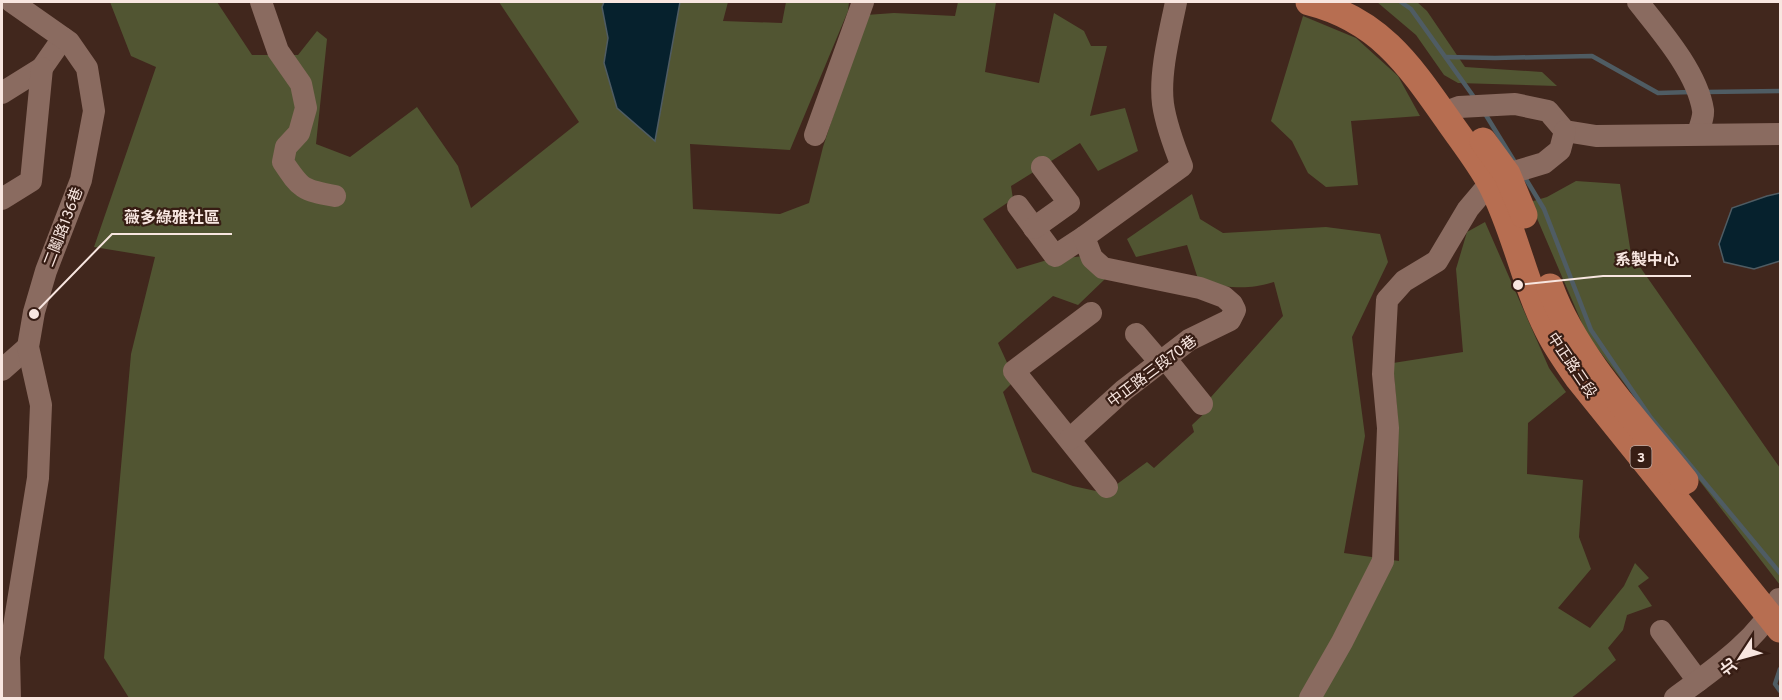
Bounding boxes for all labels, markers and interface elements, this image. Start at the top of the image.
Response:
street label: 二鬮路136巷 [41,185,88,270]
callout: 薇多綠雅社區 [112,200,232,234]
text: 薇多綠雅社區 [124,208,220,229]
callout: 系製中心 [1603,242,1691,276]
text: 系製中心 [1615,250,1679,271]
street label: 中正路三段 [1542,329,1600,402]
street label: 中正路三段70巷 [1104,332,1201,412]
road number: 3 [1630,446,1652,468]
north arrow [1710,628,1770,688]
text: 北 [1717,653,1742,678]

